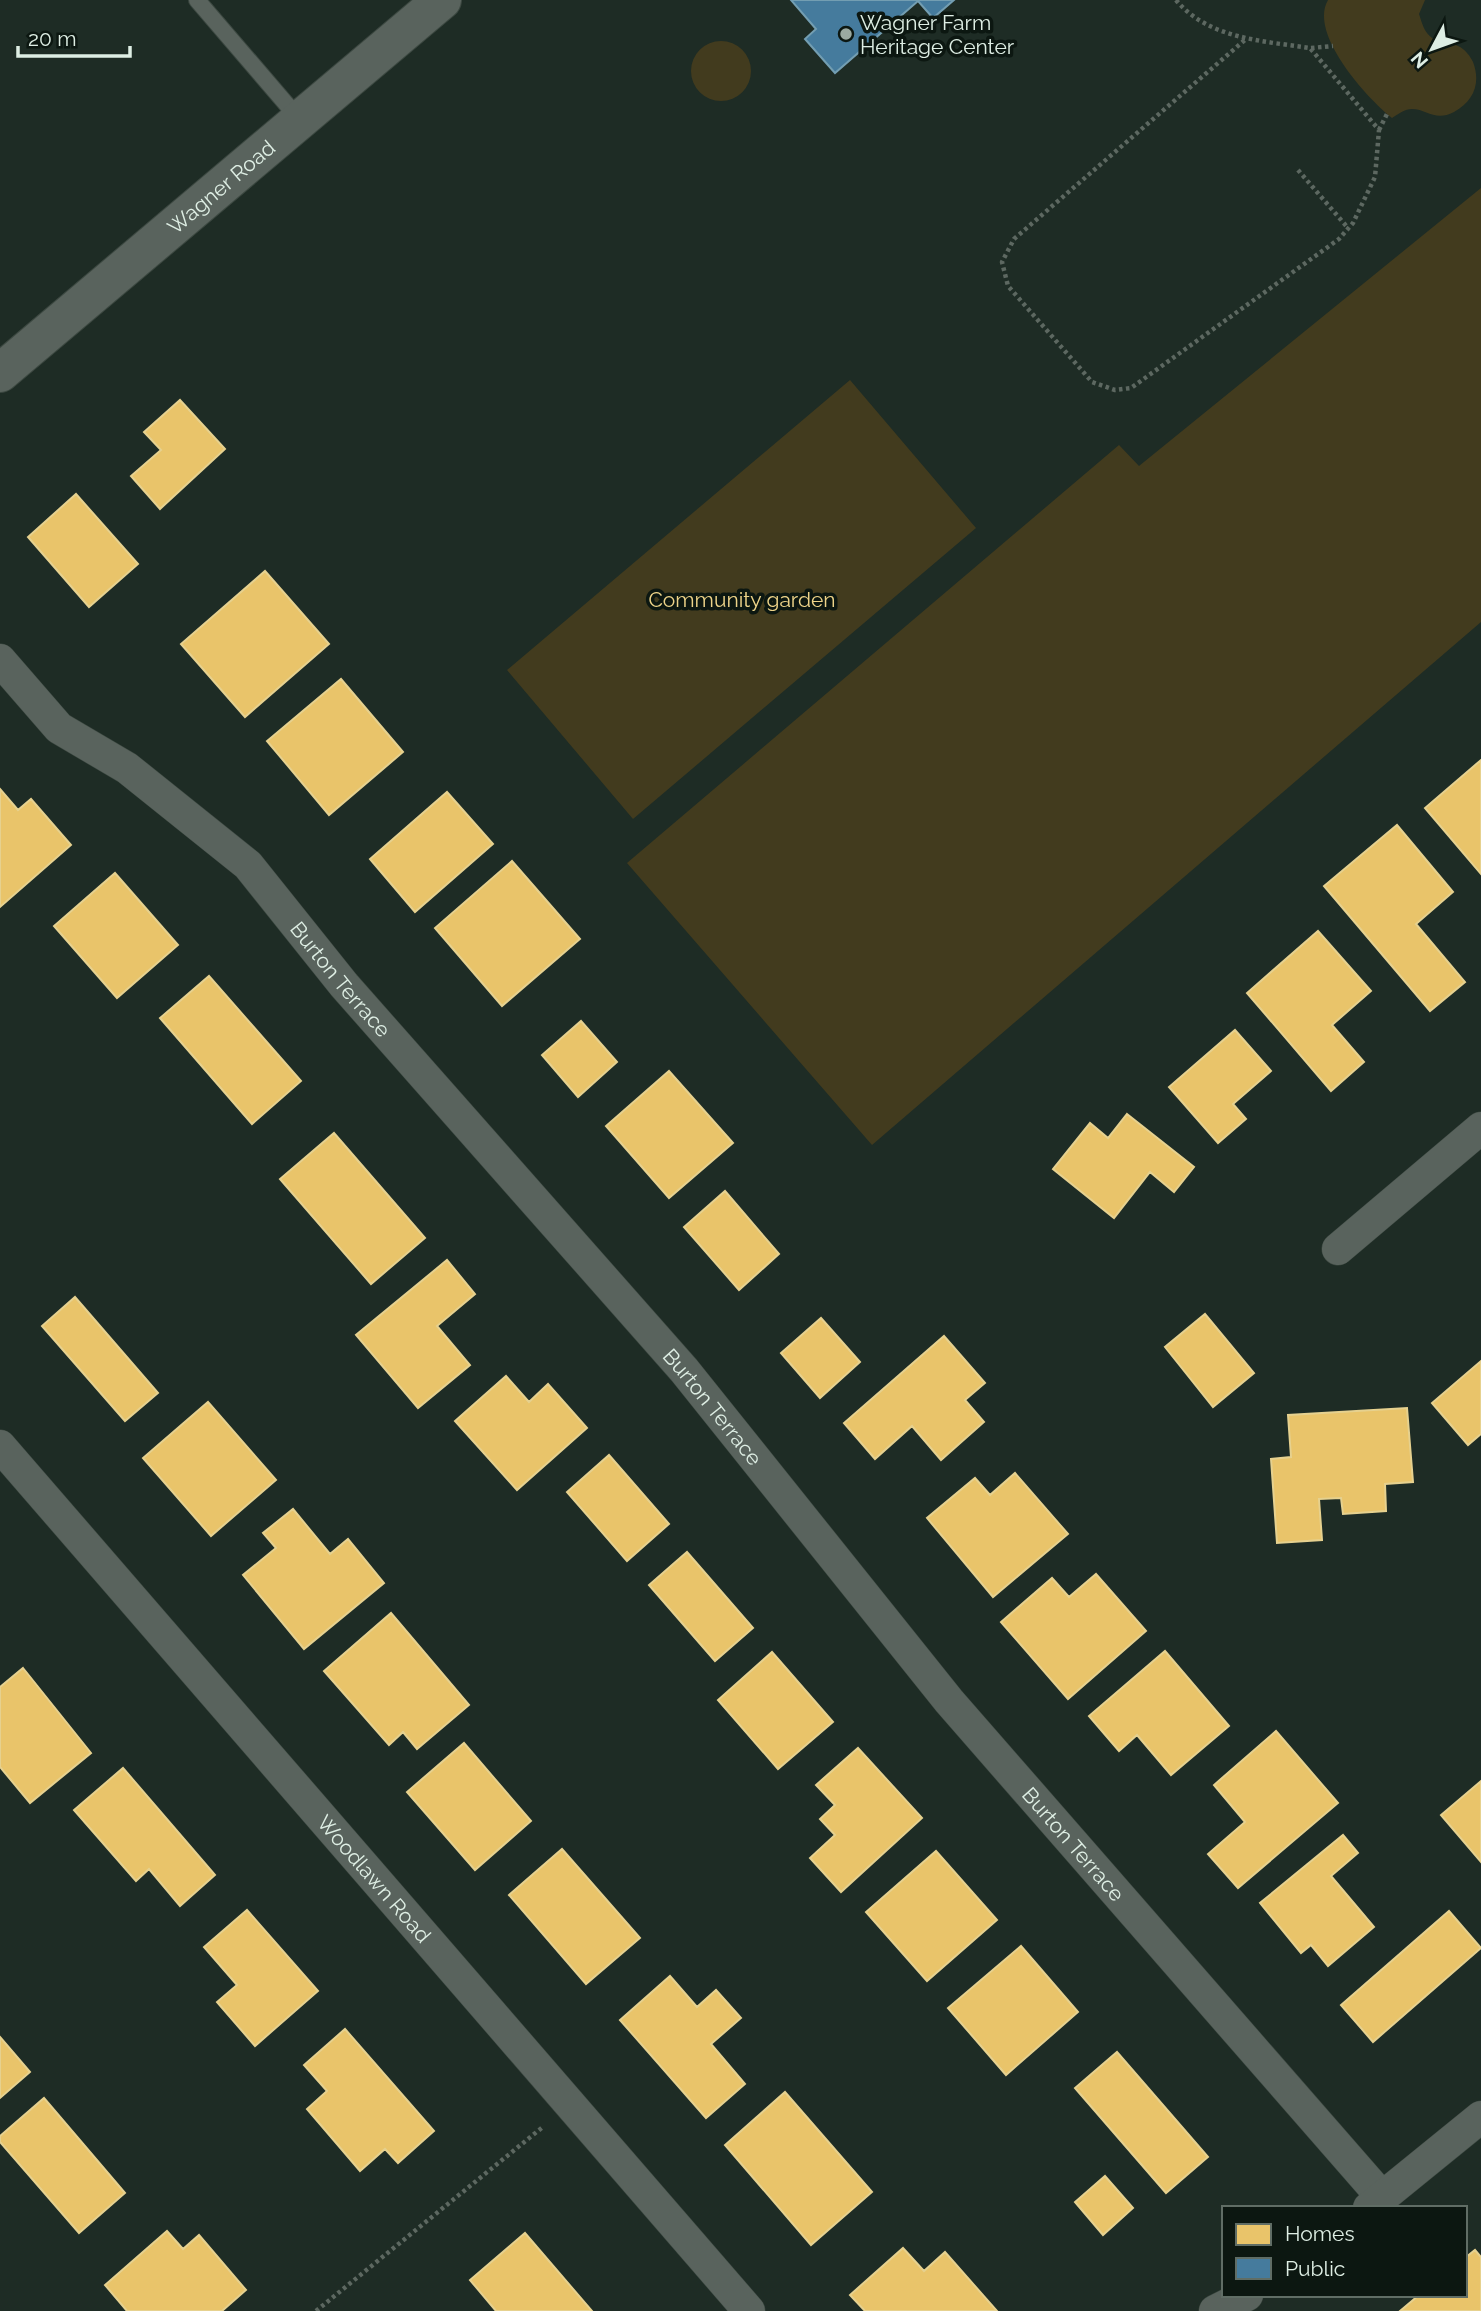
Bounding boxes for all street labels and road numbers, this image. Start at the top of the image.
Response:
street label: Wagner Road [162,134,280,239]
street label: Burton Terrace [285,916,396,1042]
street label: Burton Terrace [658,1343,768,1470]
street label: Burton Terrace [1017,1782,1130,1906]
street label: Woodlawn Road [312,1810,436,1947]

